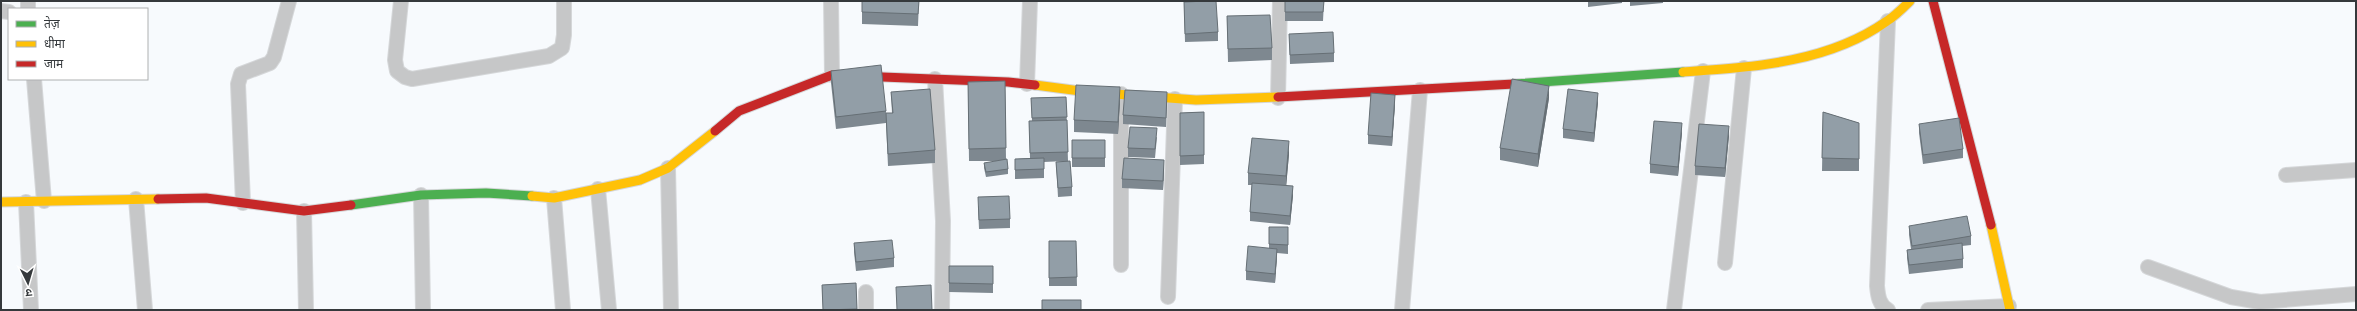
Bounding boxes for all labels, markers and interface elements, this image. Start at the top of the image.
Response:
legend [8,8,148,80]
text: तेज़ [44,15,61,34]
text: धीमा [44,35,66,54]
text: जाम [44,55,64,74]
north arrow [8,263,48,303]
text: उ [24,284,33,301]

